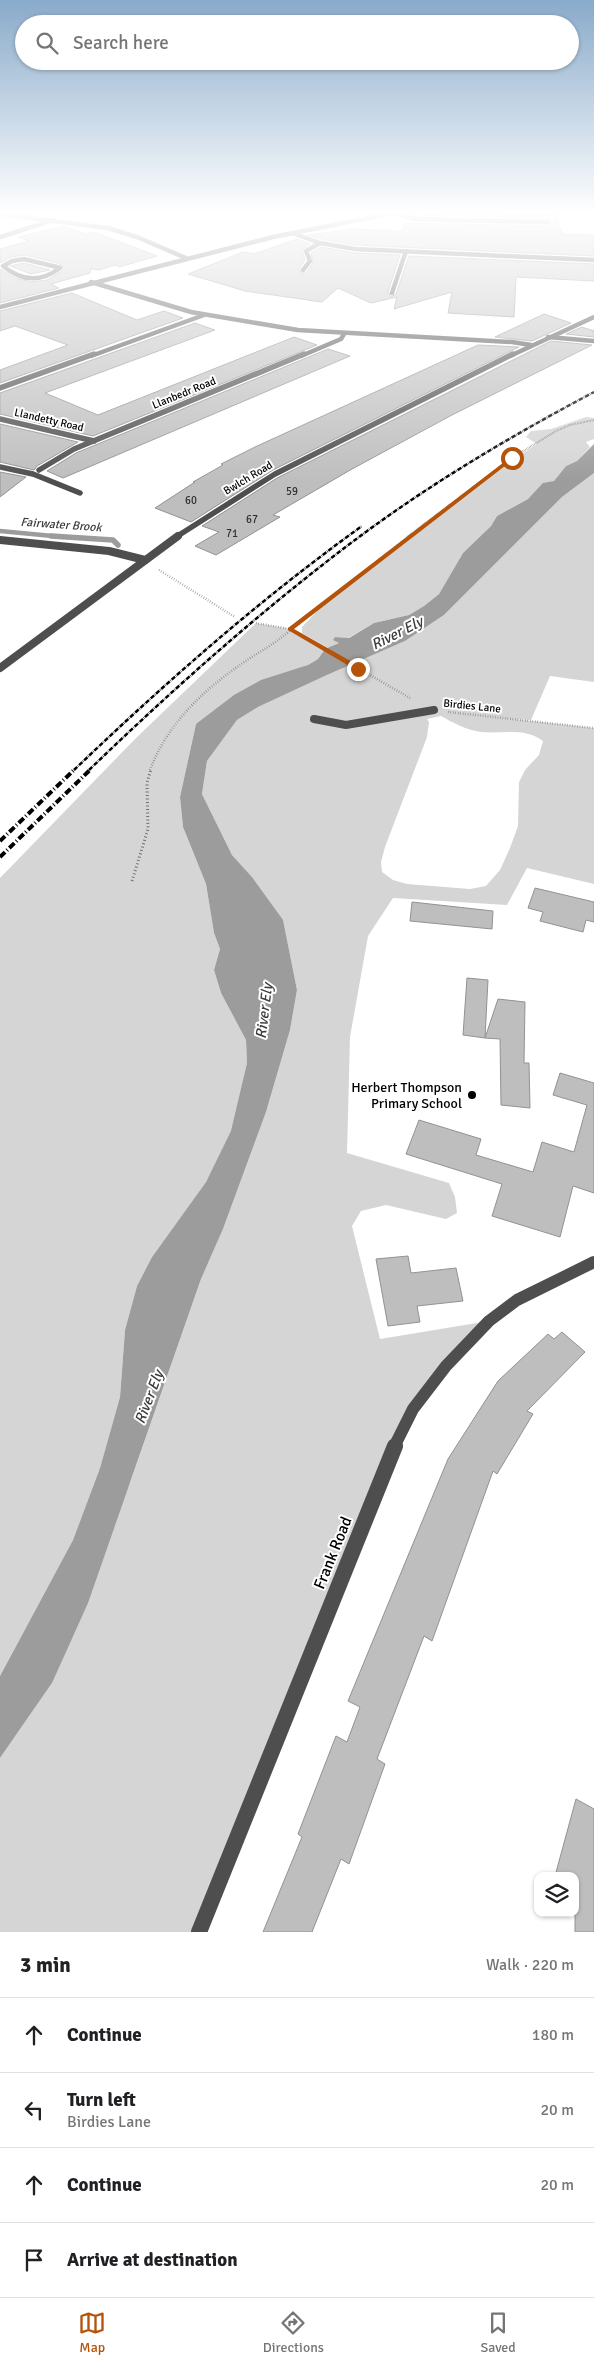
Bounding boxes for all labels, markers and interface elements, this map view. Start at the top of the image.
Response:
search box [15,15,579,70]
icon: search [33,29,61,57]
text: Search here [73,31,169,55]
street label: Llanbedr Road [150,374,218,412]
street label: Llandetty Road [13,406,85,434]
route start [501,447,524,470]
street label: Bwlch Road [221,458,275,498]
house number: 59 [286,485,298,498]
house number: 60 [185,494,197,507]
house number: 67 [246,513,258,526]
water label: Fairwater Brook [20,515,103,535]
house number: 71 [226,527,238,540]
water label: River Ely [368,611,428,654]
route end [347,658,370,681]
street label: Birdies Lane [443,697,501,715]
water label: River Ely [252,980,277,1040]
place label: Herbert Thompson Primary School [351,1079,462,1112]
marker: Herbert Thompson Primary School [466,1089,478,1101]
water label: River Ely [131,1366,168,1426]
street label: Frank Road [309,1514,357,1592]
map controls [534,1872,579,1917]
button: layers [534,1872,579,1917]
text: 3 min [20,1952,71,1978]
text: Walk · 220 m [486,1955,574,1975]
icon: ahead [20,2021,48,2049]
text: Continue [67,2023,142,2047]
text: 180 m [532,2025,574,2045]
text: Turn left [67,2088,136,2112]
icon: left [20,2096,48,2124]
text: 20 m [540,2100,574,2120]
text: Birdies Lane [67,2112,151,2132]
icon: ahead [20,2171,48,2199]
text: Continue [67,2173,142,2197]
text: 20 m [540,2175,574,2195]
icon: arrive [20,2246,48,2274]
text: Arrive at destination [67,2248,238,2272]
tab: Map [78,2309,106,2356]
tab: Directions [263,2309,324,2356]
tab: Saved [480,2309,516,2356]

